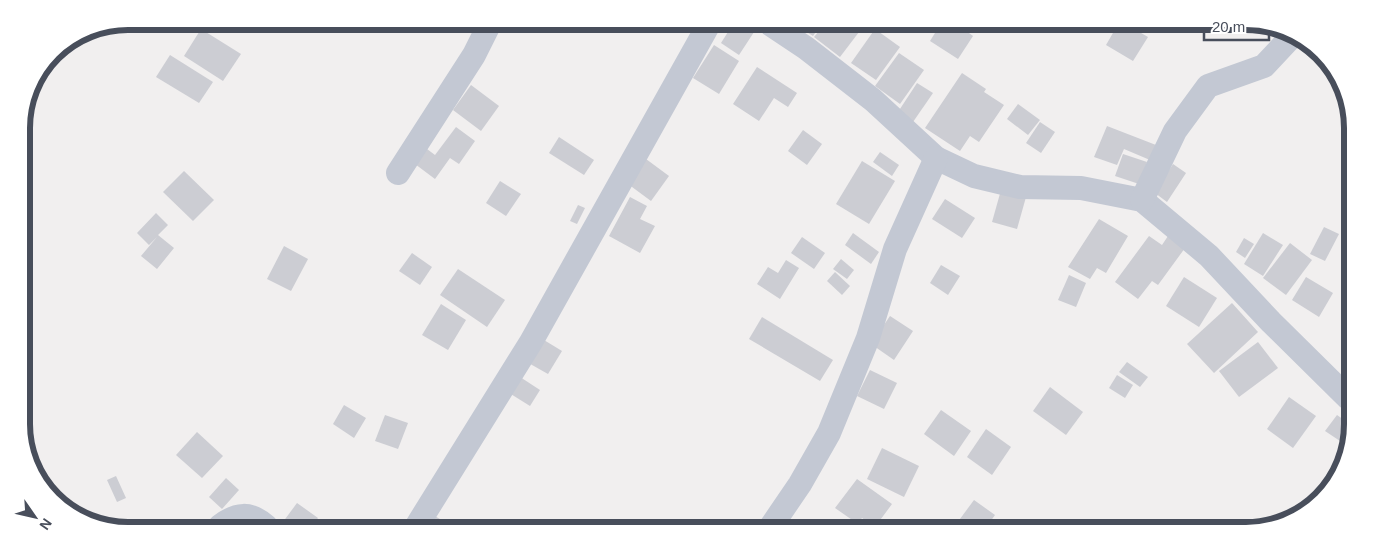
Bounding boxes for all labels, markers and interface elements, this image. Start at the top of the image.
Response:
scale bar [1204,10,1269,42]
text: 20 m [1212,18,1245,35]
north arrow [10,492,60,542]
text: N [36,516,55,533]

